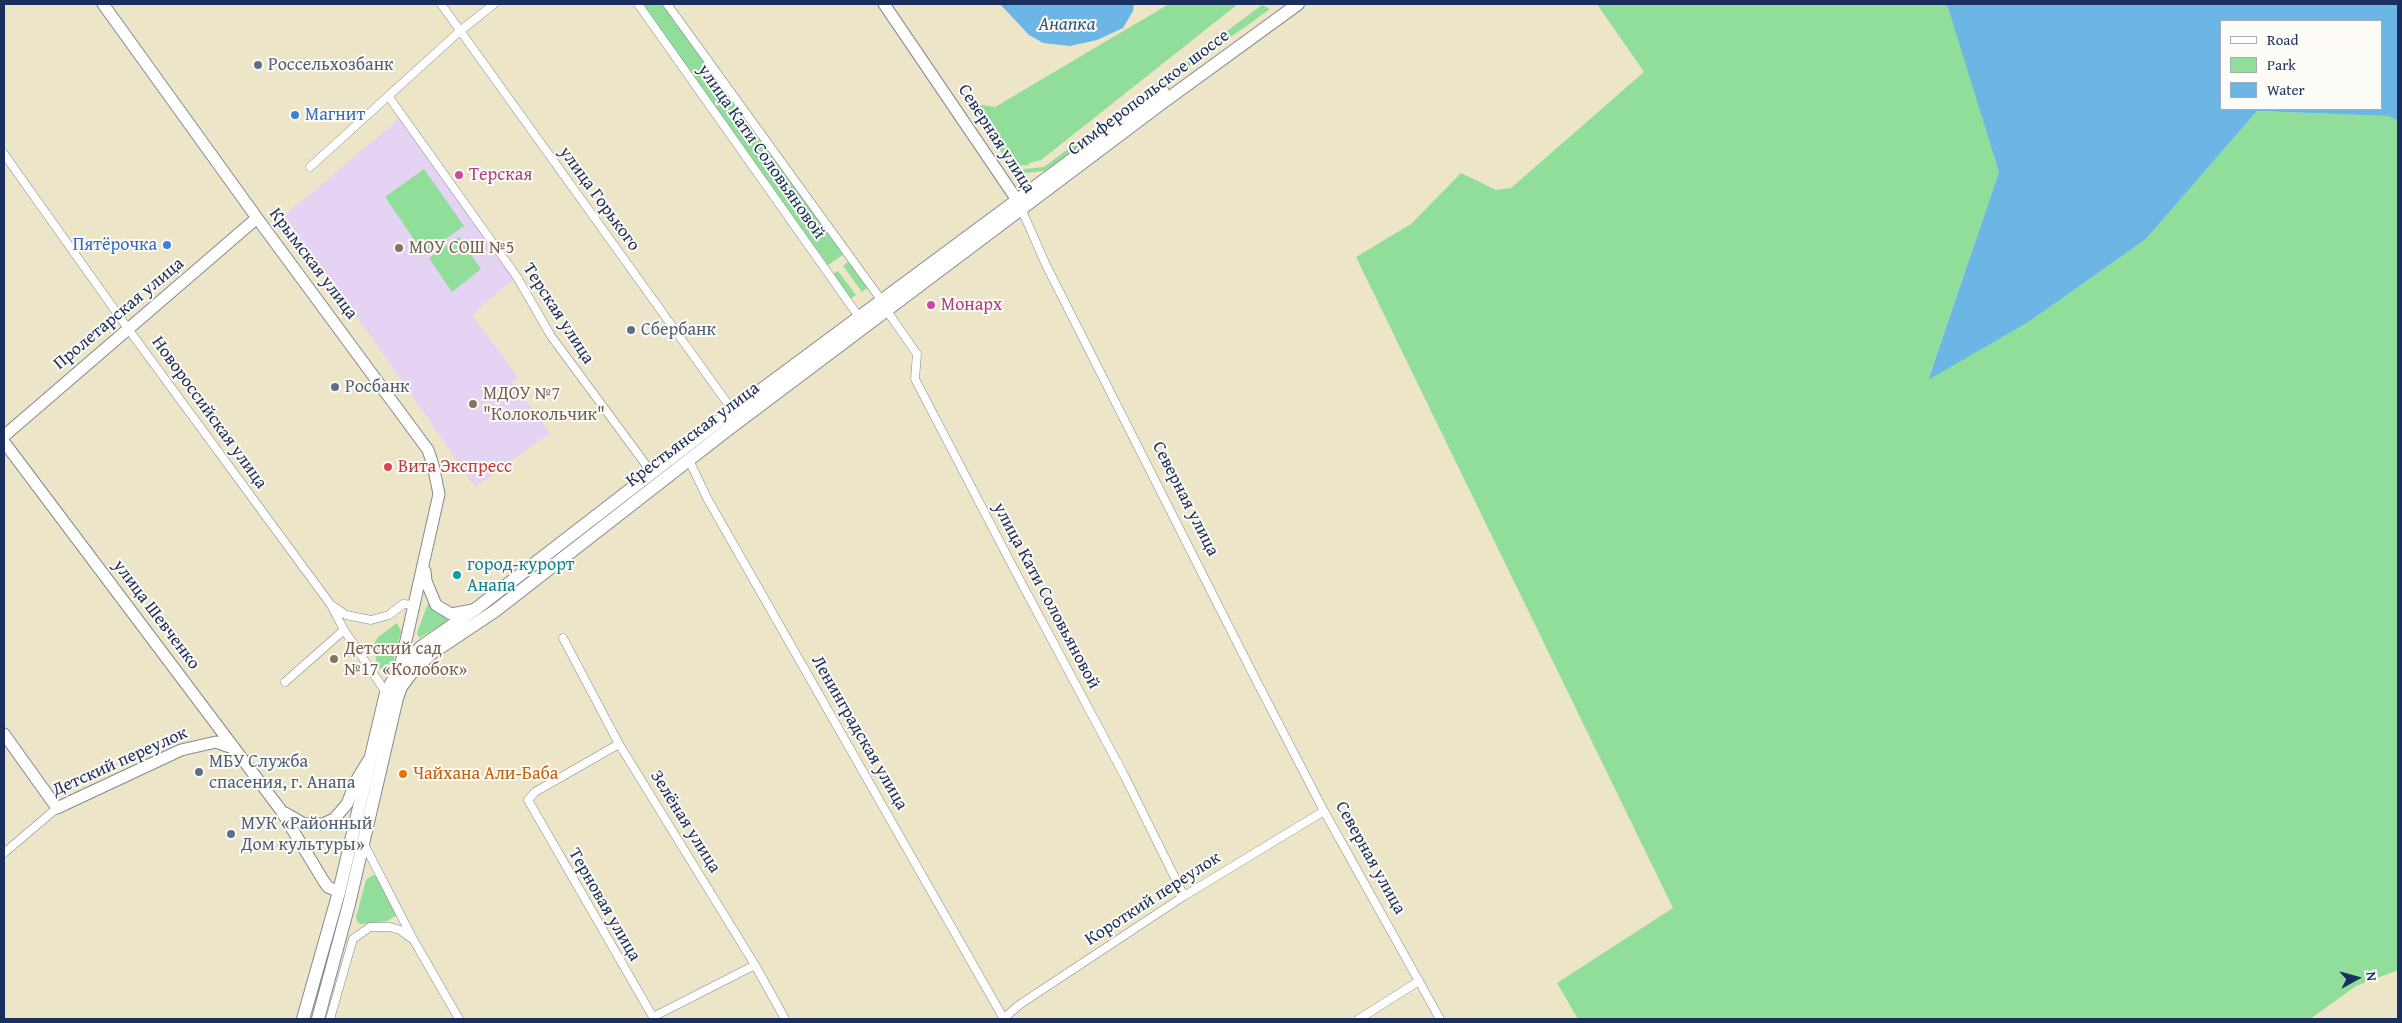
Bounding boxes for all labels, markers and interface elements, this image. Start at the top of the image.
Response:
water label: Анапка [1039,14,1095,36]
legend [2220,20,2382,110]
street label: Симферопольское шоссе [1064,25,1234,161]
text: Road [2267,29,2298,50]
place label: Россельхозбанк [268,54,393,76]
text: Park [2267,54,2296,75]
marker: Россельхозбанк [252,59,264,71]
street label: улица Кати Соловьяновой [692,60,830,244]
text: Water [2267,79,2305,100]
street label: Северная улица [953,80,1039,198]
place label: Магнит [305,104,365,126]
marker: Магнит [289,109,301,121]
street label: улица Горького [554,142,644,256]
place label: Терская [469,164,532,186]
marker: Терская [453,169,465,181]
street label: Крымская улица [264,204,362,324]
place label: Пятёрочка [73,234,157,256]
place label: МОУ СОШ №5 [409,237,514,259]
marker: Пятёрочка [161,239,173,251]
marker: МОУ СОШ №5 [393,242,405,254]
street label: Пролетарская улица [49,253,189,375]
street label: Терская улица [517,260,599,368]
place label: Монарх [941,294,1002,316]
marker: Монарх [925,299,937,311]
place label: Сбербанк [641,319,716,341]
marker: Сбербанк [625,324,637,336]
street label: Новороссийская улица [146,333,272,493]
place label: Росбанк [345,376,409,398]
street label: Крестьянская улица [622,378,764,492]
marker: Росбанк [329,381,341,393]
place label: МДОУ №7 "Колокольчик" [483,383,605,426]
marker: МДОУ №7 "Колокольчик" [467,398,479,410]
street label: Северная улица [1147,438,1223,560]
place label: Вита Экспресс [398,456,512,478]
marker: Вита Экспресс [382,461,394,473]
street label: улица Кати Соловьяновой [988,499,1104,693]
place label: город-курорт Анапа [467,554,575,596]
street label: улица Шевченко [108,556,204,674]
marker: город-курорт Анапа [451,569,463,581]
place label: Детский сад №17 «Колобок» [344,638,467,681]
street label: Ленинградская улица [806,652,912,814]
marker: Детский сад №17 «Колобок» [328,653,340,665]
street label: Детский переулок [49,722,191,802]
place label: МБУ Служба спасения, г. Анапа [209,751,355,794]
place label: Чайхана Али-Баба [413,763,558,785]
marker: МБУ Служба спасения, г. Анапа [193,766,205,778]
street label: Зелёная улица [645,767,725,877]
marker: Чайхана Али-Баба [397,768,409,780]
street label: Северная улица [1330,798,1410,918]
place label: МУК «Районный Дом культуры» [241,813,372,856]
marker: МУК «Районный Дом культуры» [225,828,237,840]
street label: Терновая улица [563,845,645,965]
street label: Короткий переулок [1081,847,1225,951]
north arrow [2332,953,2382,1003]
text: N [2361,970,2382,982]

